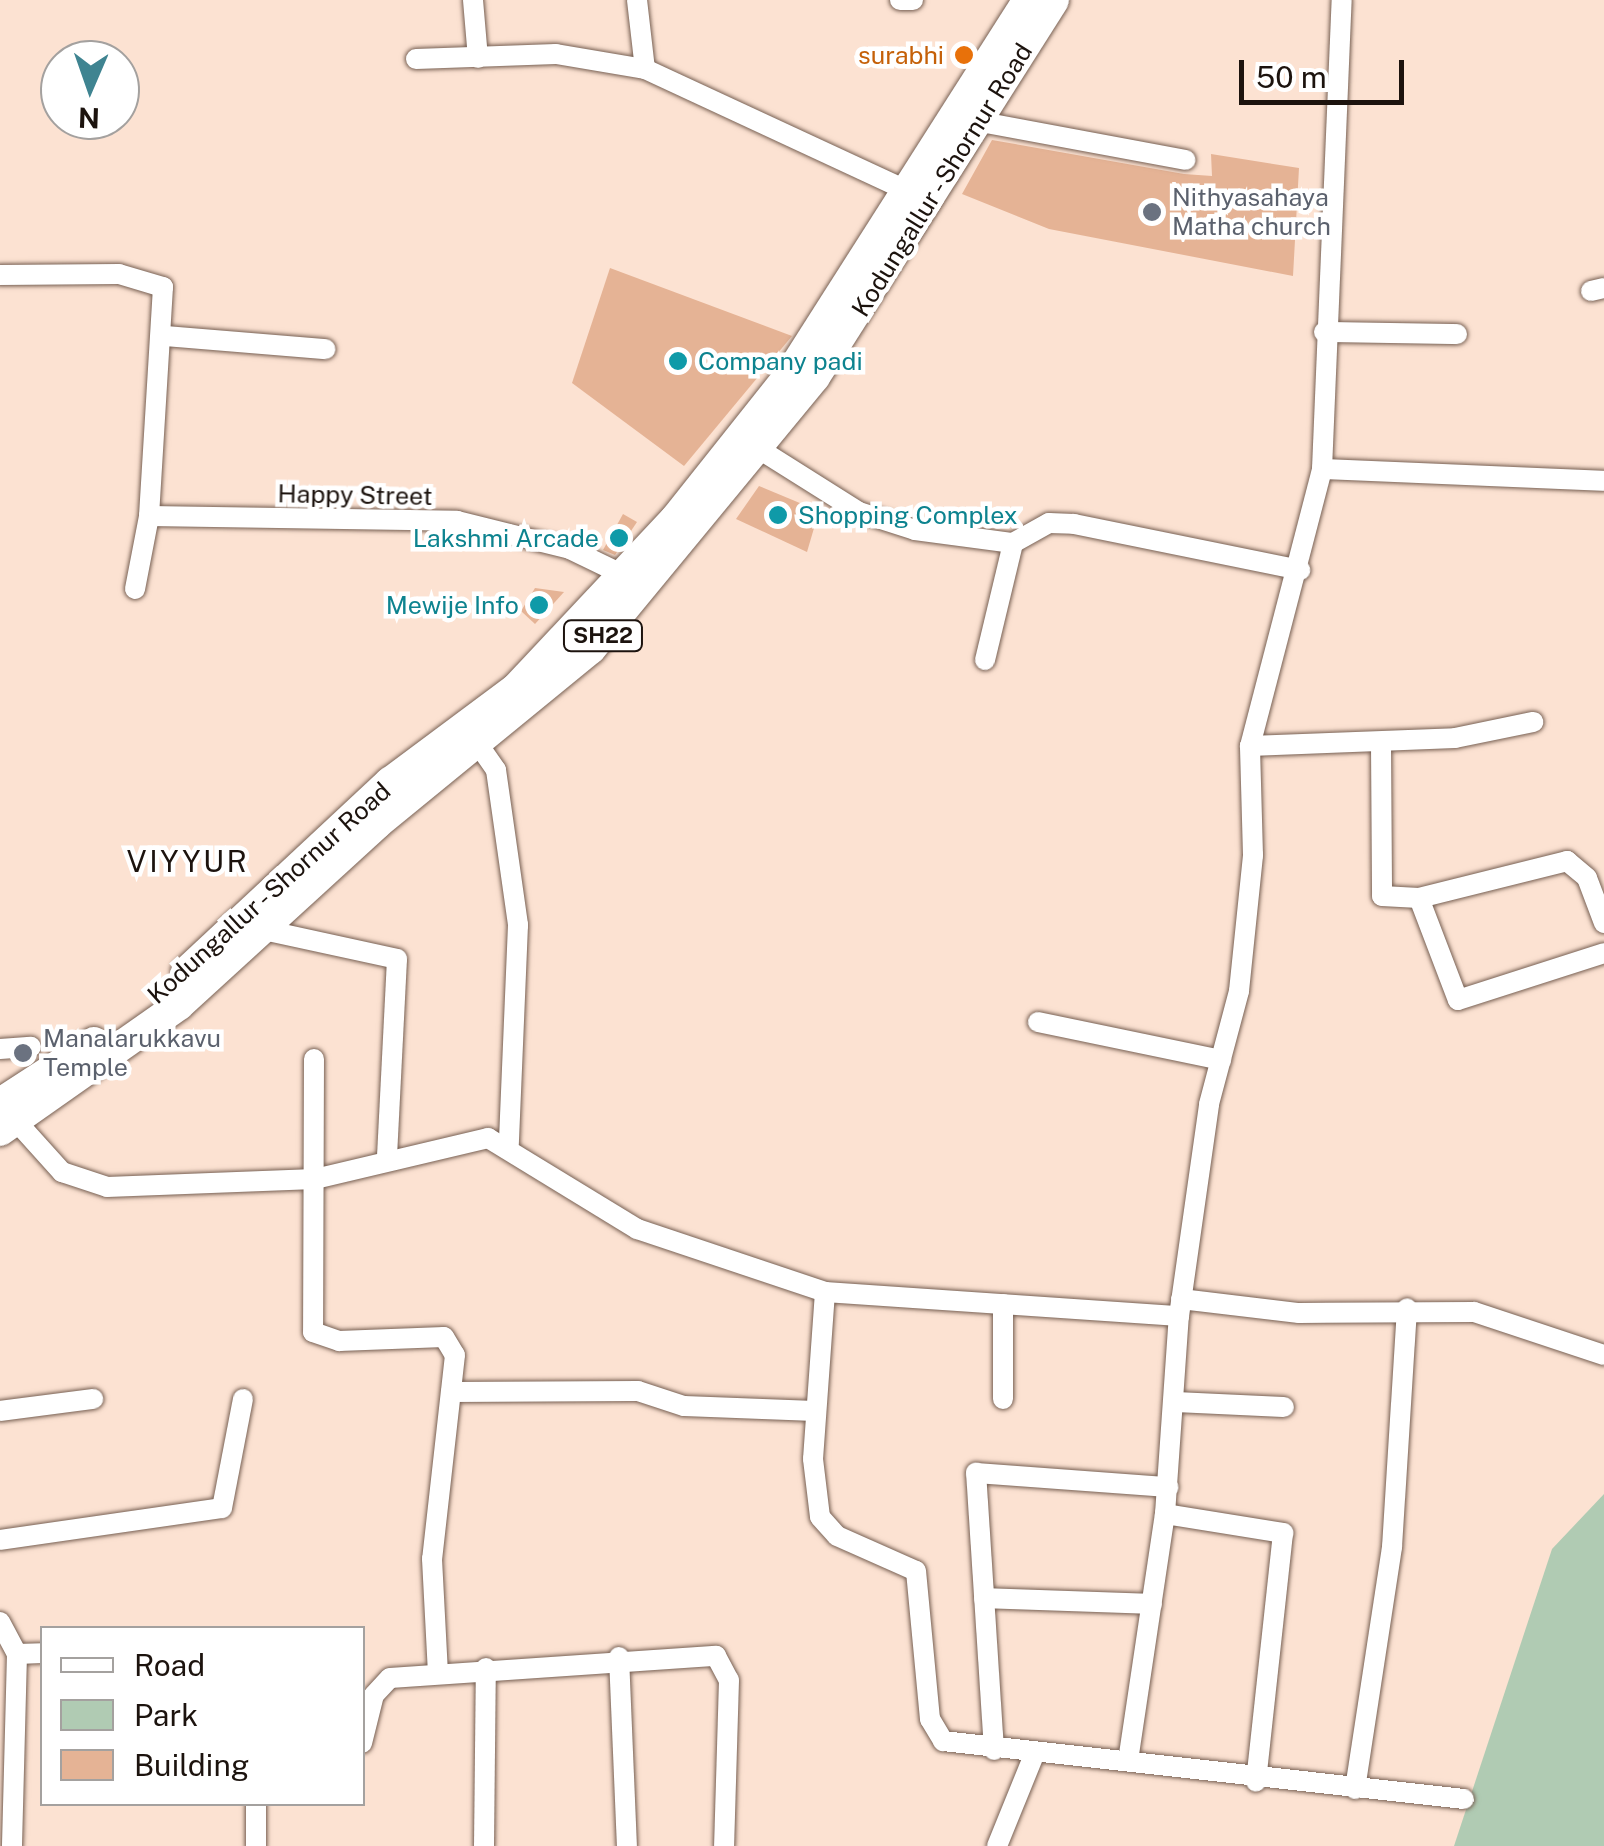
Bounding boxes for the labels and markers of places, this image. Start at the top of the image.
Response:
place label: surabhi [858,40,944,70]
marker: surabhi [953,44,975,66]
place label: Nithyasahaya Matha church [1172,183,1331,242]
marker: Nithyasahaya Matha church [1141,201,1163,223]
place label: Company padi [698,346,863,376]
marker: Company padi [667,350,689,372]
place label: Shopping Complex [798,500,1018,530]
marker: Shopping Complex [767,504,789,526]
place label: Lakshmi Arcade [413,523,599,553]
marker: Lakshmi Arcade [608,527,630,549]
place label: Mewije Info [386,590,519,620]
marker: Mewije Info [528,594,550,616]
place label: Manalarukkavu Temple [43,1024,221,1083]
marker: Manalarukkavu Temple [12,1042,34,1064]

